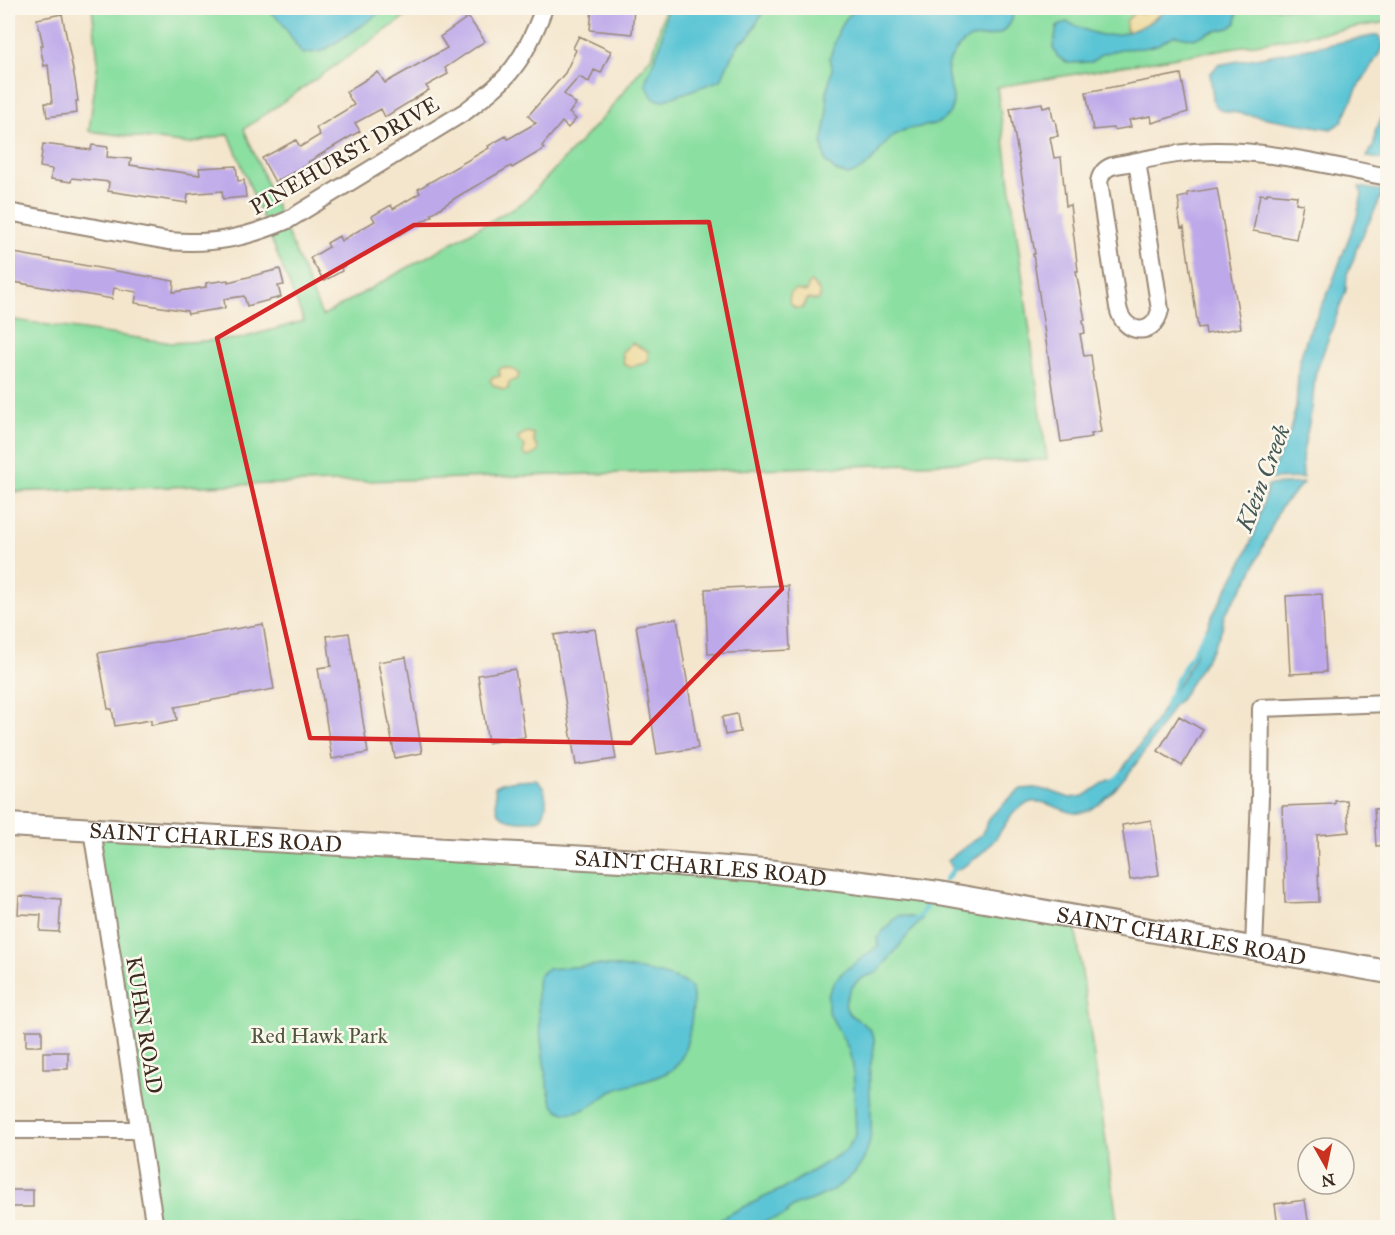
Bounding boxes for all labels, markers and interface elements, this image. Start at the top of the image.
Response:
street label: PINEHURST DRIVE [245,90,444,221]
water label: Klein Creek [1229,420,1297,537]
street label: SAINT CHARLES ROAD [89,817,343,858]
street label: SAINT CHARLES ROAD [574,844,828,892]
street label: SAINT CHARLES ROAD [1054,901,1308,971]
street label: KUHN ROAD [120,954,169,1096]
park label: Red Hawk Park [250,1022,389,1049]
north arrow [1296,1136,1356,1196]
text: N [1320,1170,1336,1191]

